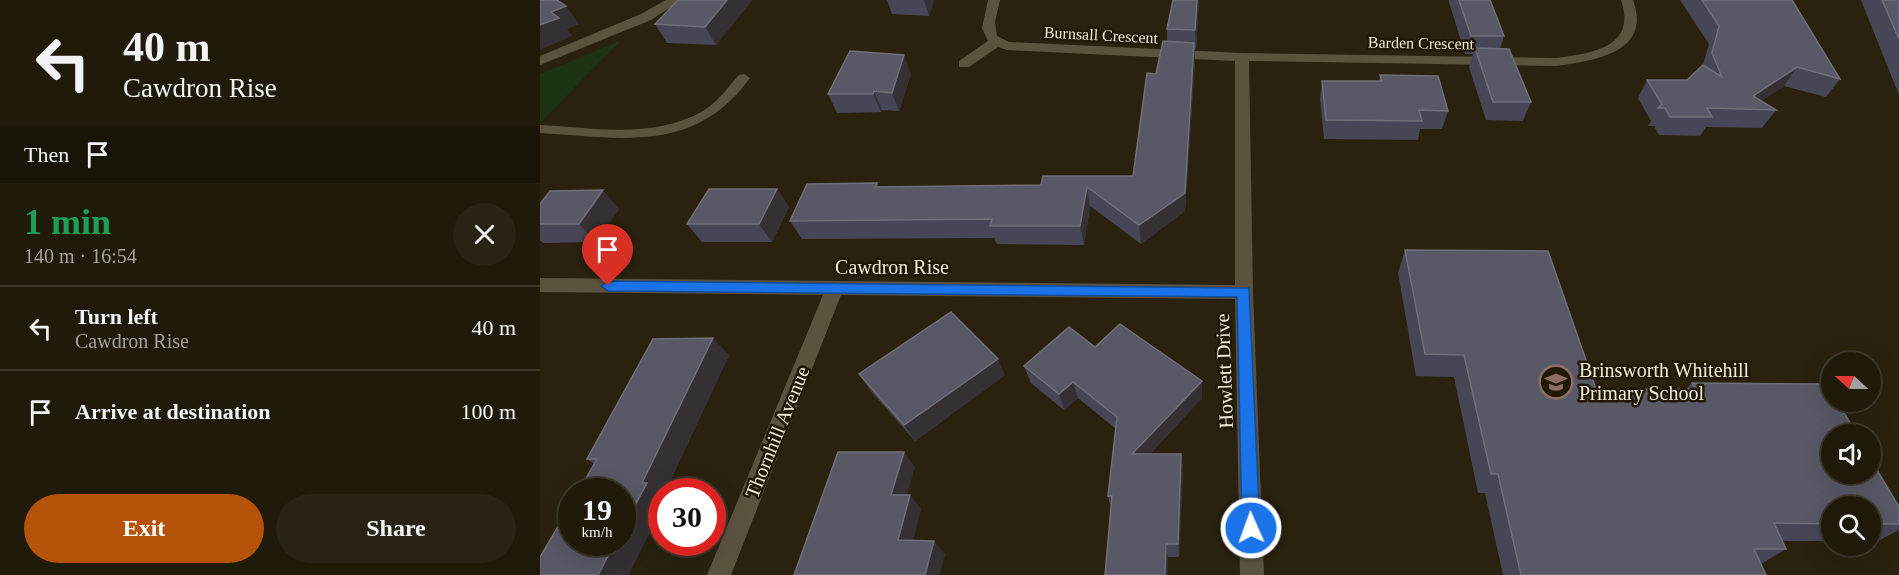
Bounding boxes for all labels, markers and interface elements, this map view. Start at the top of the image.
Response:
icon: left [24,24,102,102]
text: 40 m [123,24,211,70]
street label: Burnsall Crescent [1044,24,1159,47]
street label: Barden Crescent [1368,34,1475,52]
text: Cawdron Rise [123,73,277,103]
icon: arrive [81,138,114,171]
text: Then [24,142,69,167]
text: 1 min [24,202,111,242]
button: close [453,203,516,266]
pin [582,224,633,286]
icon: arrive [591,233,624,266]
text: 140 m · 16:54 [24,245,137,267]
street label: Cawdron Rise [835,256,949,278]
text: Turn left [75,304,158,329]
icon: left [24,312,57,345]
street label: Howlett Drive [1211,313,1237,429]
text: 40 m [471,315,516,340]
text: Cawdron Rise [75,330,189,352]
north arrow [1821,352,1881,412]
map controls [1821,352,1881,556]
place label: Brinsworth Whitehill Primary School [1579,359,1750,405]
street label: Thornhill Avenue [741,363,813,501]
school or university icon: Brinsworth Whitehill Primary School [1538,364,1574,400]
icon: arrive [24,396,57,429]
text: Arrive at destination [75,399,271,424]
text: 100 m [460,399,516,424]
button: sound [1821,424,1881,484]
speed limit sign: 30 [648,478,726,556]
text: 19 [582,493,612,526]
button: Exit [24,494,264,563]
button: Share [276,494,516,563]
position arrow [1219,496,1283,560]
button: search [1821,496,1881,556]
text: km/h [582,524,612,540]

